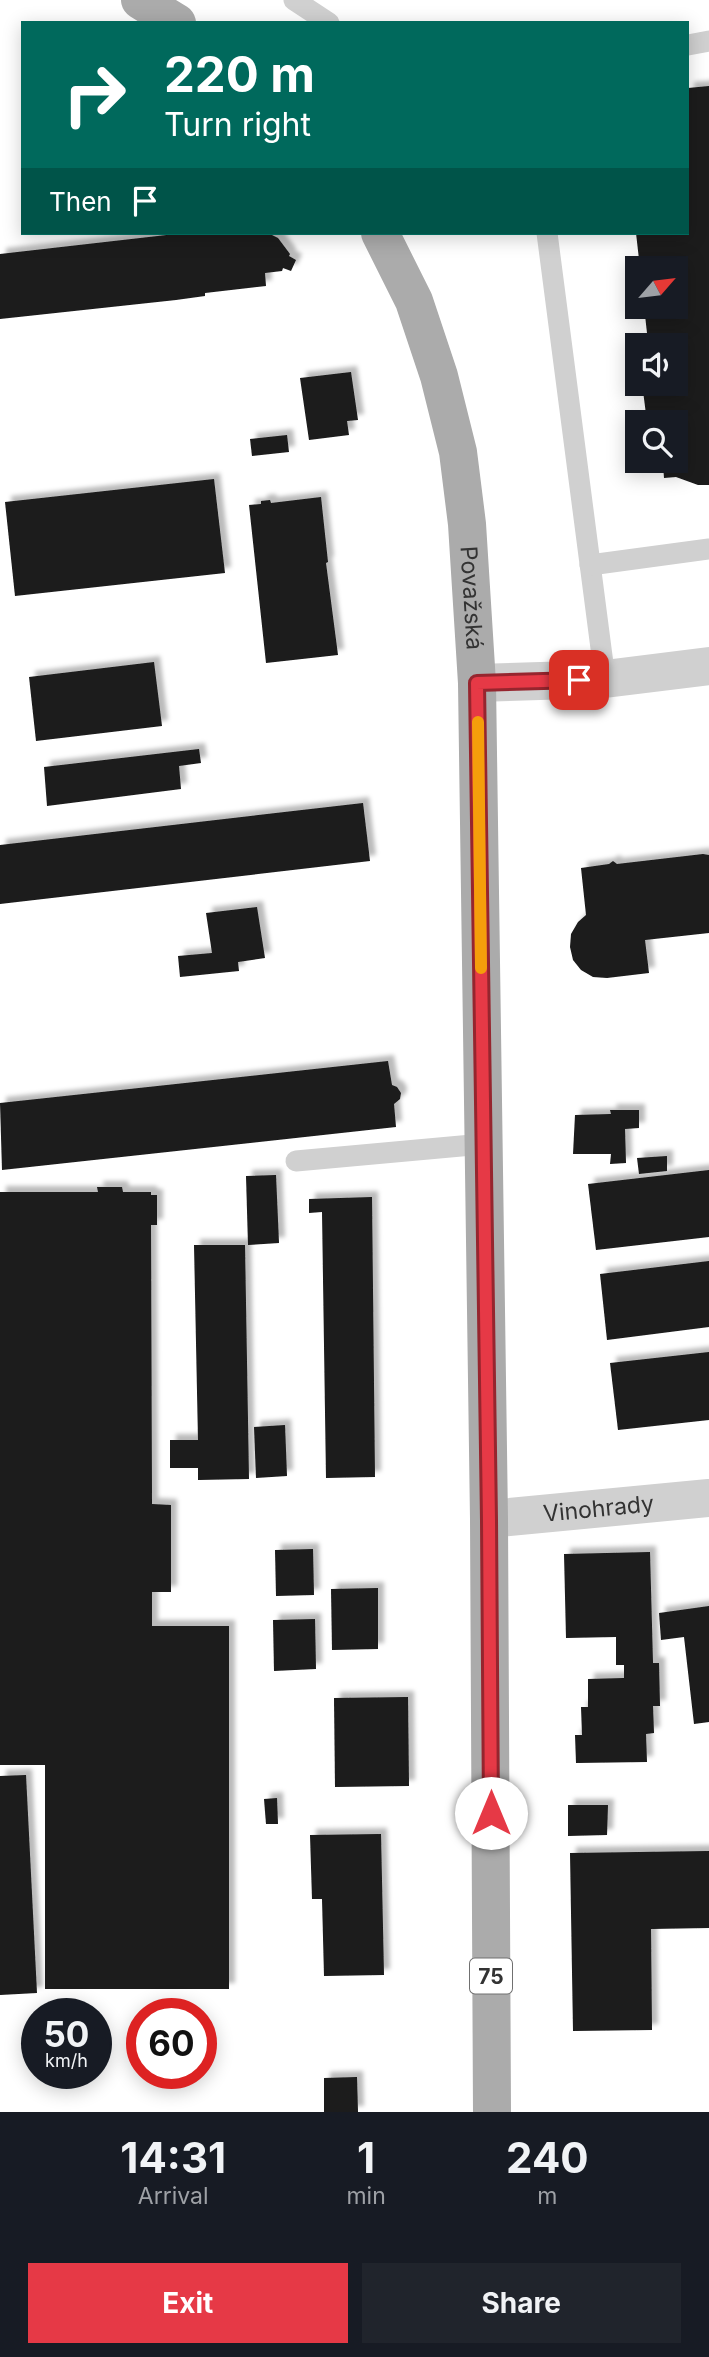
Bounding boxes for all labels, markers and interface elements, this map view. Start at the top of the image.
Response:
text: 220 m [164,45,315,104]
icon: right [49,49,140,140]
text: Turn right [164,105,311,144]
icon: arrive [126,182,164,220]
text: Then [49,186,112,217]
north arrow [625,256,688,318]
map controls [625,256,688,473]
button: sound [625,333,688,396]
button: search [625,410,688,473]
street label: Považská [454,545,489,651]
pin [549,650,609,710]
icon: arrive [560,661,598,699]
street label: Vinohrady [542,1489,655,1528]
position arrow [454,1776,528,1850]
road number: 75 [470,1958,512,1994]
speed limit sign: 60 [126,1998,217,2089]
text: 50 [44,2013,89,2055]
text: km/h [45,2050,88,2071]
text: 14:31 [120,2132,226,2183]
text: 1 [357,2132,375,2183]
text: 240 [506,2132,589,2183]
text: Arrival [138,2182,209,2210]
text: min [346,2182,386,2210]
text: m [537,2182,557,2210]
button: Exit [28,2263,348,2343]
button: Share [362,2263,681,2343]

